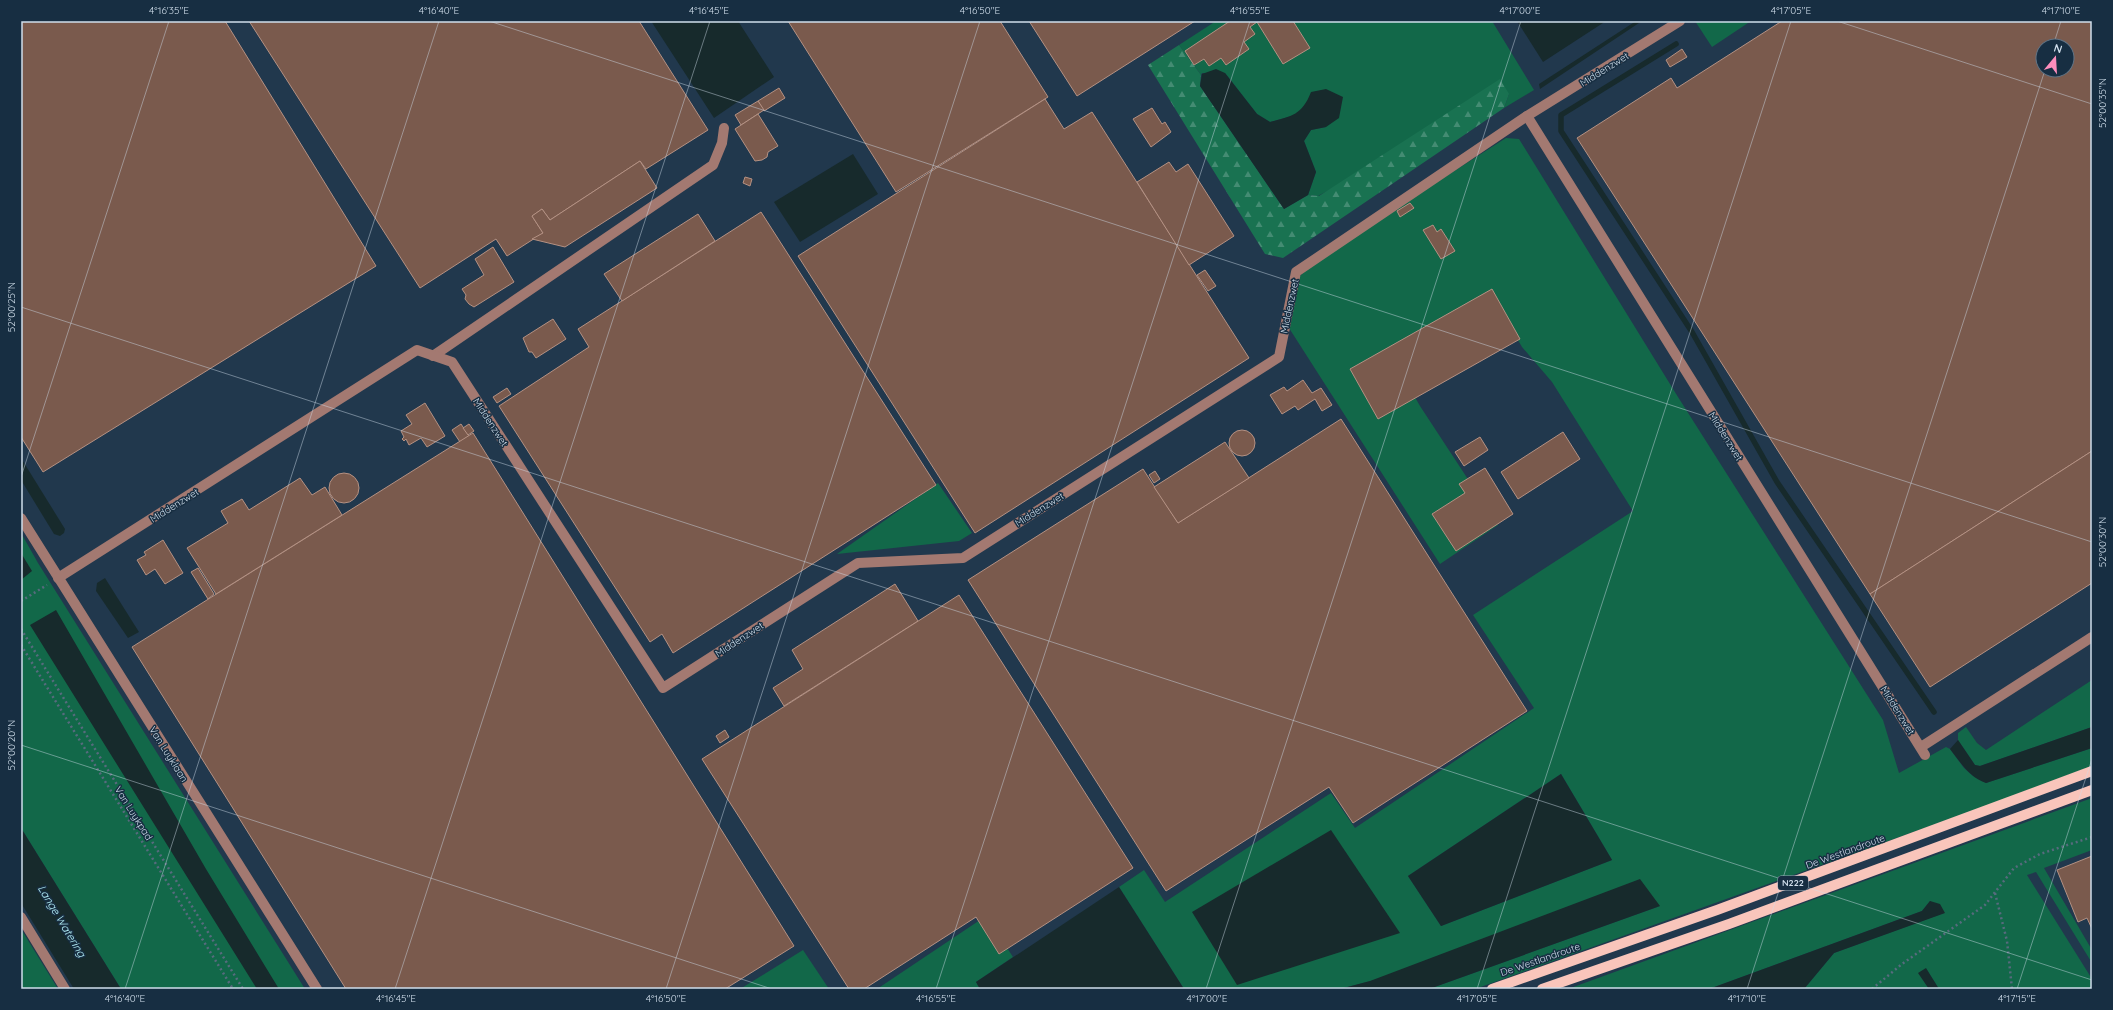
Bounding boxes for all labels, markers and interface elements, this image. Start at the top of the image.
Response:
text: 4°16'35"E [149,4,189,17]
text: 4°16'40"E [419,4,459,17]
text: 4°16'45"E [689,4,729,17]
text: 4°16'50"E [960,4,1001,17]
text: 4°16'55"E [1230,4,1270,17]
text: 4°17'00"E [1500,4,1541,17]
text: 4°17'05"E [1771,4,1811,17]
text: 4°17'10"E [2042,4,2081,17]
north arrow [2035,38,2075,78]
text: N [2052,41,2064,56]
street label: Middenzwet [1577,49,1632,90]
text: 52°00'35"N [2096,78,2109,128]
street label: Middenzwet [1277,277,1302,335]
text: 52°00'25"N [5,282,18,332]
street label: Middenzwet [470,396,511,450]
street label: Middenzwet [1705,409,1746,464]
street label: Middenzwet [147,485,202,526]
street label: Middenzwet [1012,489,1067,530]
text: 52°00'30"N [2096,517,2109,567]
street label: Middenzwet [713,619,767,660]
street label: Middenzwet [1877,683,1918,738]
text: 52°00'20"N [5,720,18,770]
street label: Van Luyklaan [146,724,191,785]
street label: Van Luykpad [112,784,155,843]
street label: De Westlandroute [1804,831,1887,872]
road number: N222 [1778,876,1808,890]
water label: Lange Watering [35,882,90,961]
street label: De Westlandroute [1499,940,1582,979]
text: 4°16'40"E [105,992,145,1005]
text: 4°16'45"E [376,992,416,1005]
text: 4°16'50"E [646,992,687,1005]
text: 4°16'55"E [916,992,956,1005]
text: 4°17'00"E [1187,992,1228,1005]
text: 4°17'05"E [1457,992,1497,1005]
text: 4°17'10"E [1728,992,1767,1005]
text: 4°17'15"E [1998,992,2036,1005]

